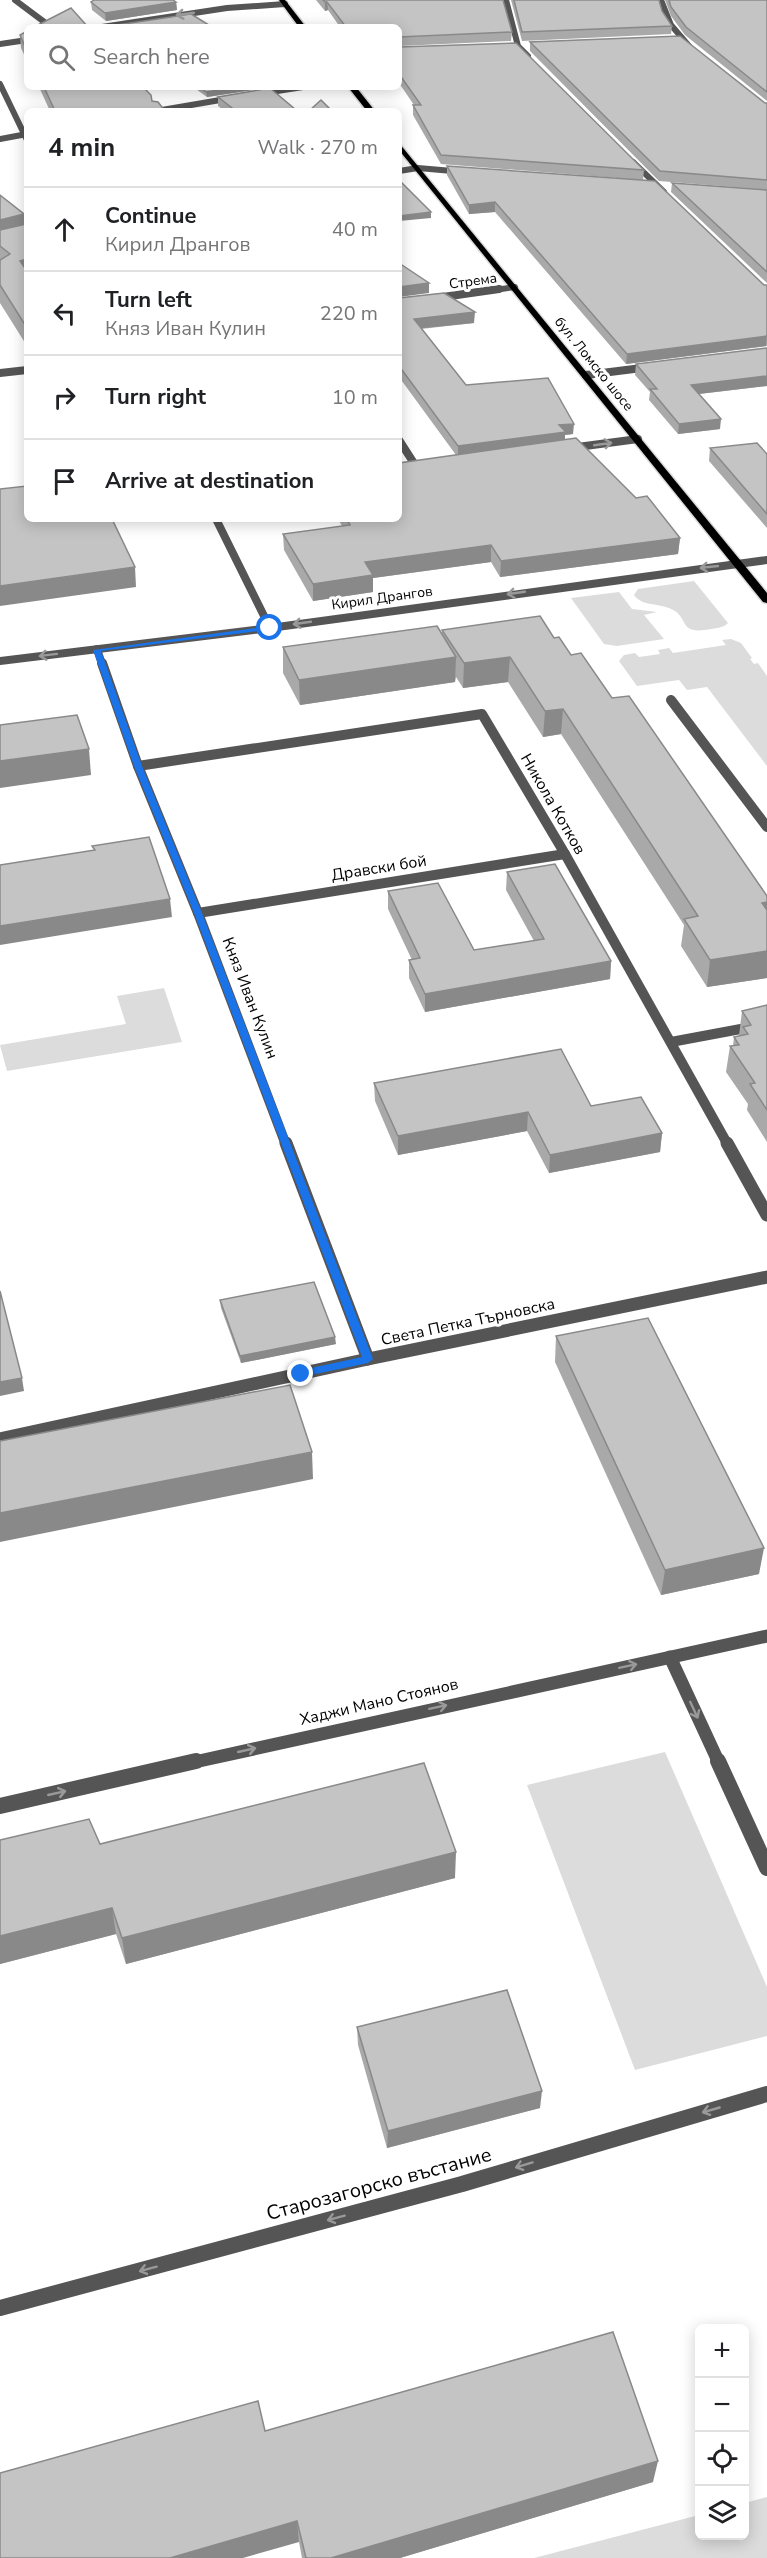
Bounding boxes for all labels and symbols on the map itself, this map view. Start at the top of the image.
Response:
one-way arrow [175,8,195,19]
street label: Стрема [448,268,498,294]
street label: бул. Ломско шосе [550,313,638,415]
one-way arrow [592,438,612,449]
one-way arrow [700,562,719,573]
street label: Кирил Дрангов [330,581,434,614]
one-way arrow [506,588,526,599]
route start [256,614,282,640]
one-way arrow [292,618,312,629]
one-way arrow [39,650,59,661]
street label: Никола Котков [515,749,591,859]
street label: Дравски бой [330,850,428,886]
street label: Княз Иван Кулин [217,934,283,1062]
street label: Света Петка Търновска [379,1293,557,1351]
route end [287,1360,313,1386]
one-way arrow [618,1660,637,1672]
street label: Хаджи Мано Стоянов [298,1673,461,1731]
one-way arrow [428,1701,447,1713]
one-way arrow [689,1701,701,1719]
one-way arrow [237,1744,257,1755]
one-way arrow [47,1787,66,1798]
one-way arrow [702,2105,721,2116]
street label: Старозагорско въстание [263,2141,495,2227]
one-way arrow [515,2160,534,2171]
one-way arrow [327,2213,346,2224]
one-way arrow [139,2263,158,2275]

